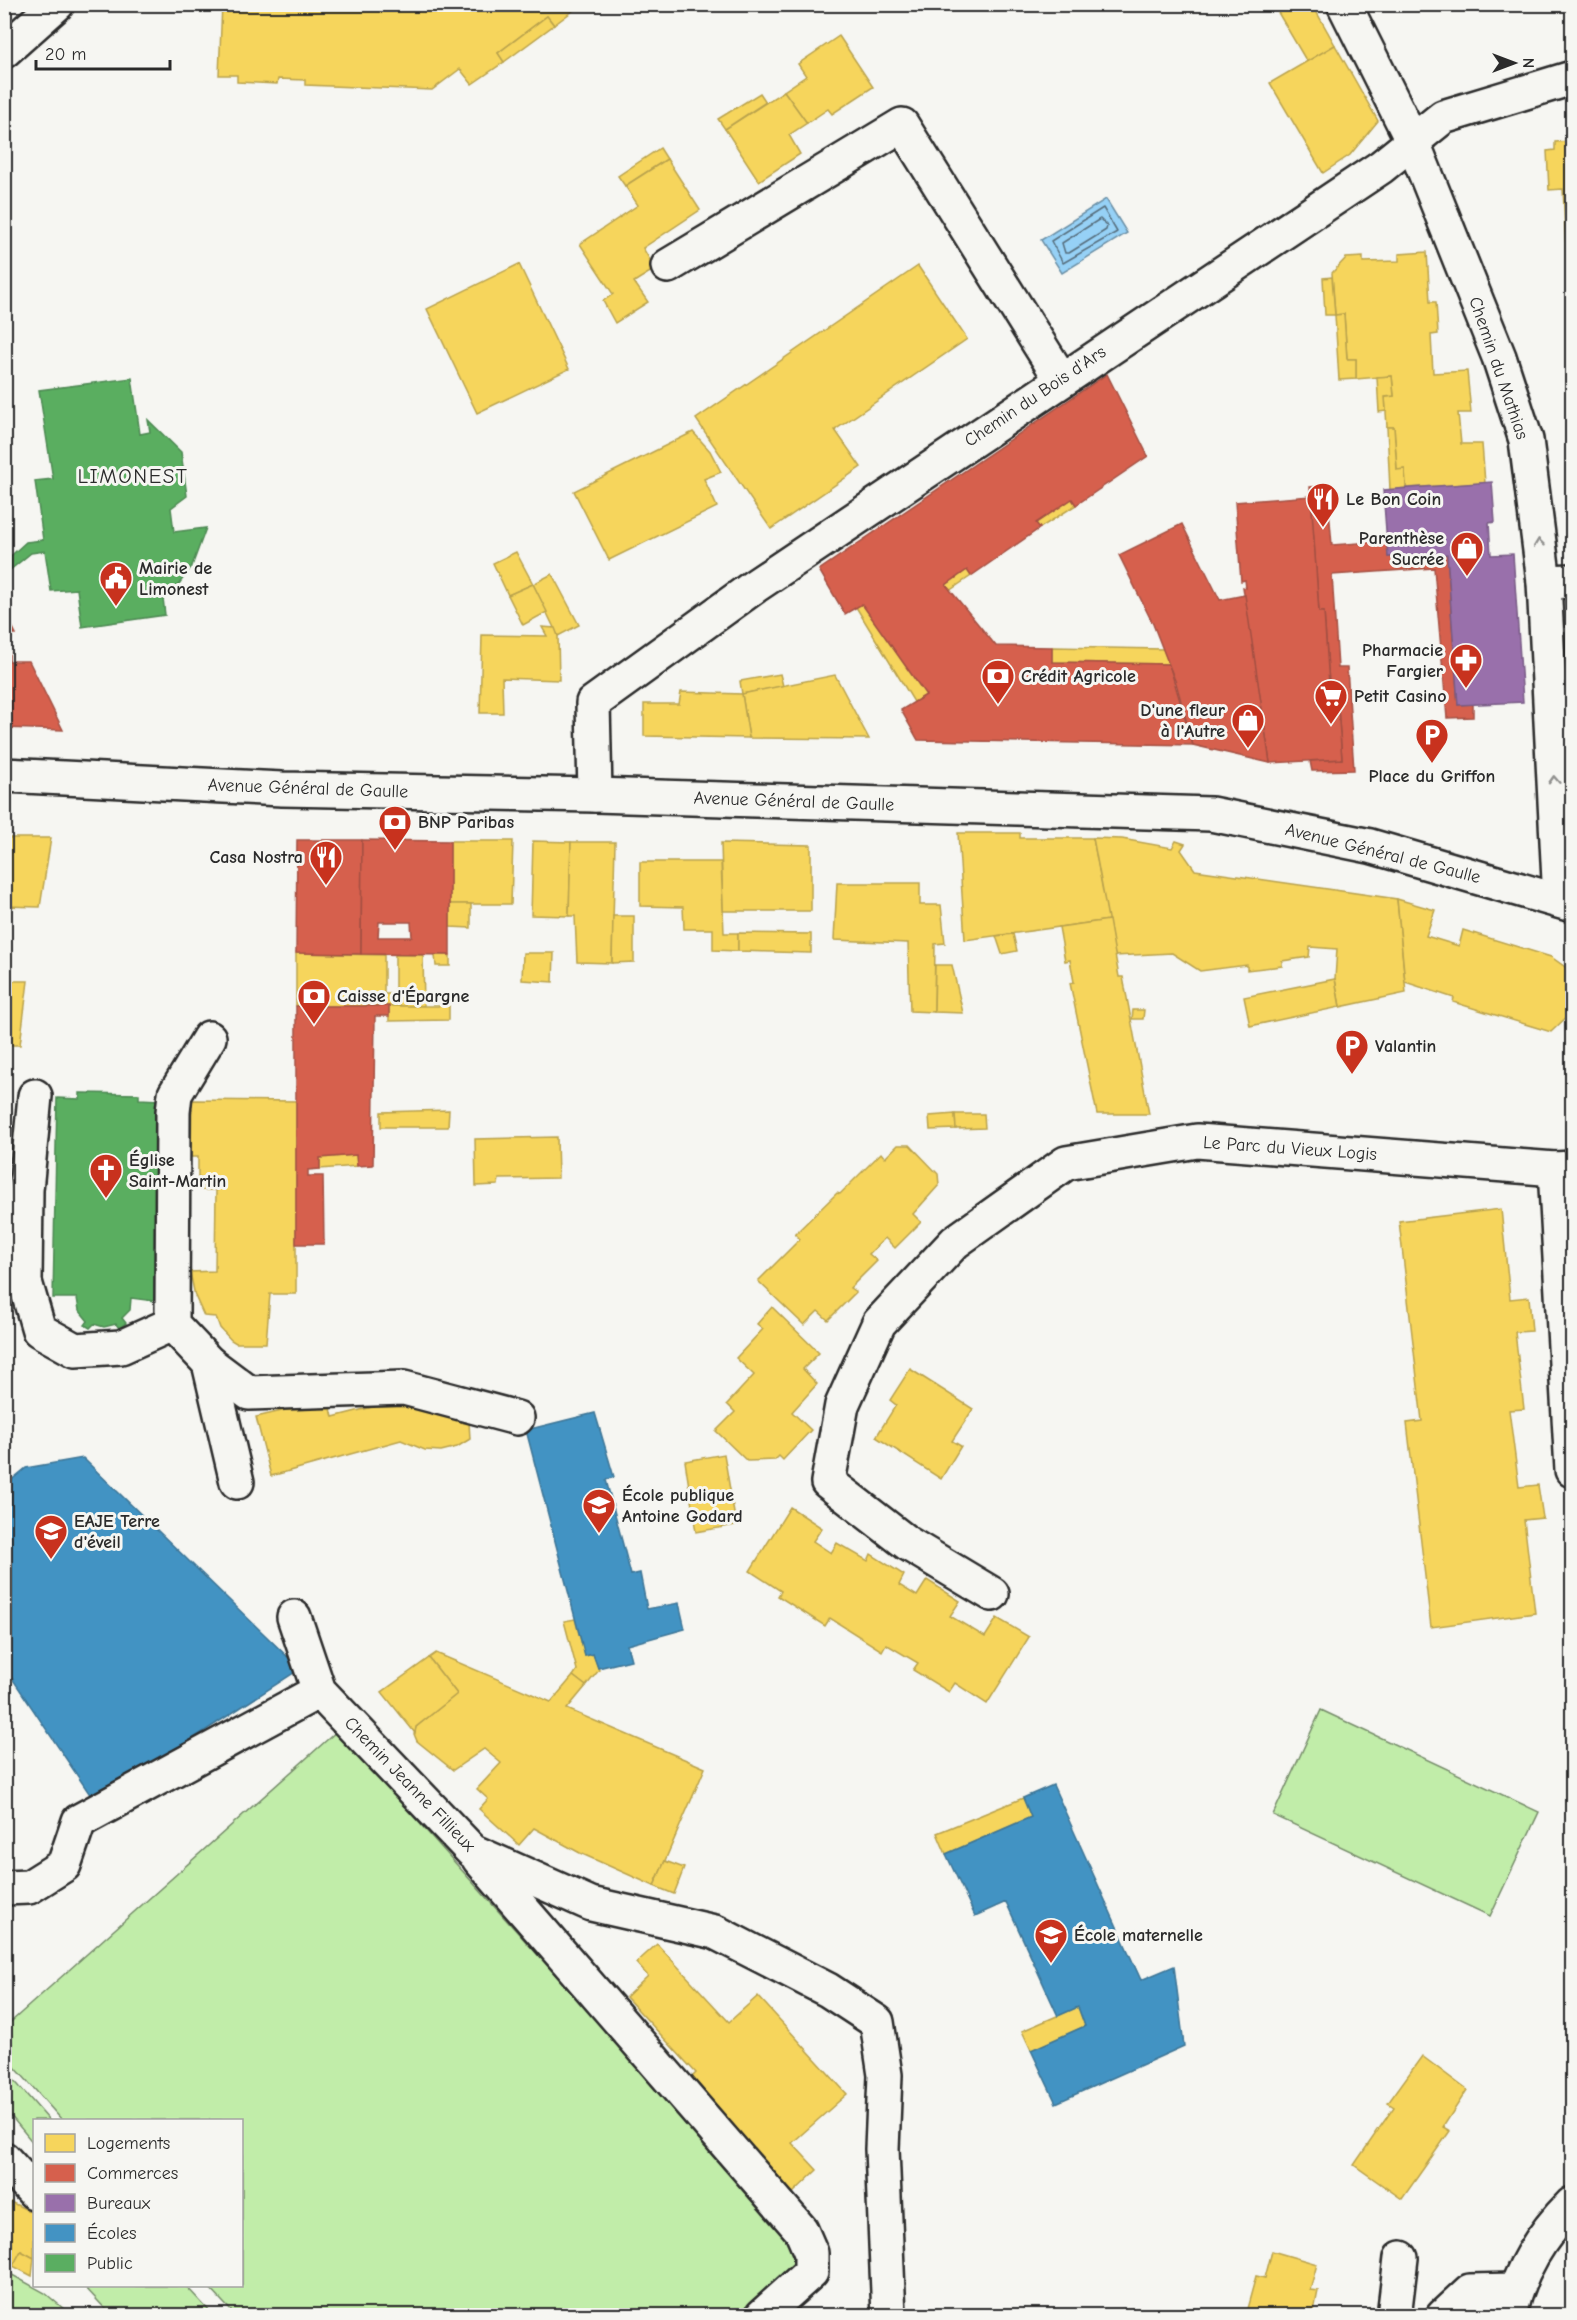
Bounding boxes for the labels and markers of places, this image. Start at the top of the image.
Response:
restaurant icon: Le Bon Coin [1305,481,1341,528]
place label: Le Bon Coin [1346,489,1441,510]
place label: Parenthèse Sucrée [1359,528,1444,570]
shop icon: Parenthèse Sucrée [1449,530,1485,577]
place label: Mairie de Limonest [139,558,212,600]
public building icon: Mairie de Limonest [98,560,134,607]
place label: Pharmacie Fargier [1362,640,1444,682]
pharmacy icon: Pharmacie Fargier [1448,642,1484,689]
bank icon: Crédit Agricole [980,658,1016,705]
place label: Crédit Agricole [1021,666,1136,687]
supermarket icon: Petit Casino [1313,678,1349,725]
place label: Petit Casino [1354,686,1446,707]
place label: D'une fleur à l'Autre [1140,700,1226,742]
shop icon: D'une fleur à l'Autre [1230,702,1266,749]
parking icon: Place du Griffon [1414,717,1450,764]
place label: Place du Griffon [1369,766,1495,787]
bank icon: BNP Paribas [377,804,413,851]
place label: BNP Paribas [418,812,514,833]
restaurant icon: Casa Nostra [308,839,344,886]
place label: Casa Nostra [209,847,303,868]
bank icon: Caisse d'Épargne [296,978,332,1025]
place label: Caisse d'Épargne [337,985,470,1007]
parking icon: Valantin [1334,1028,1370,1075]
place label: Valantin [1375,1036,1436,1057]
place label: Église Saint-Martin [129,1149,226,1192]
church icon: Église Saint-Martin [88,1152,124,1199]
place label: École publique Antoine Godard [622,1484,743,1527]
school or university icon: École publique Antoine Godard [581,1487,617,1534]
place label: EAJE Terre d'éveil [74,1511,160,1553]
school or university icon: EAJE Terre d'éveil [33,1513,69,1560]
school or university icon: École maternelle [1033,1917,1069,1964]
place label: École maternelle [1074,1924,1203,1946]

